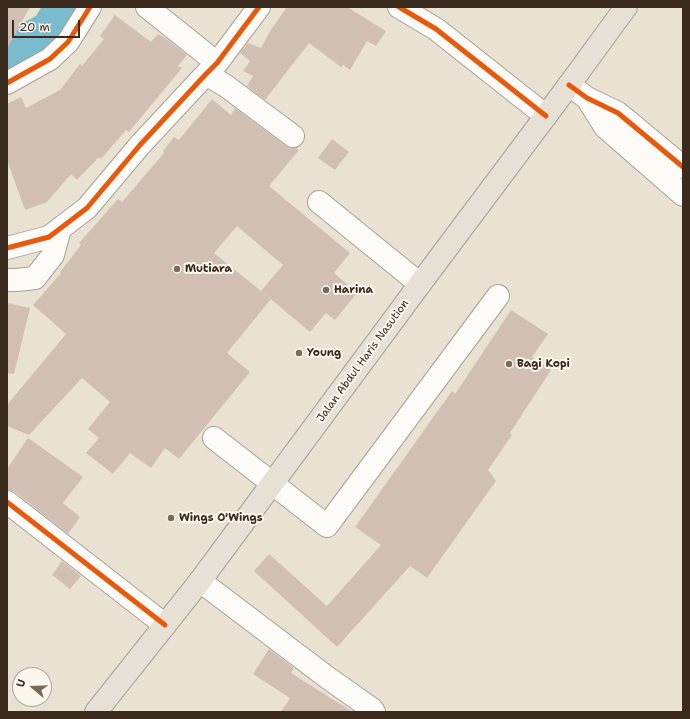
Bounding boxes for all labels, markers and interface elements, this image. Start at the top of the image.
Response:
scale bar [14,12,82,38]
text: 20 m [19,19,50,35]
place label: Mutiara [185,262,232,276]
marker: Mutiara [172,264,182,274]
place label: Harina [334,283,373,297]
marker: Harina [321,285,331,295]
street label: Jalan Abdul Haris Nasution [314,297,412,425]
place label: Young [307,346,341,360]
marker: Young [294,348,304,358]
place label: Bagi Kopi [517,357,570,371]
marker: Bagi Kopi [504,359,514,369]
place label: Wings O'Wings [179,511,263,525]
marker: Wings O'Wings [166,513,176,523]
north arrow [12,667,52,707]
text: U [13,677,29,689]

